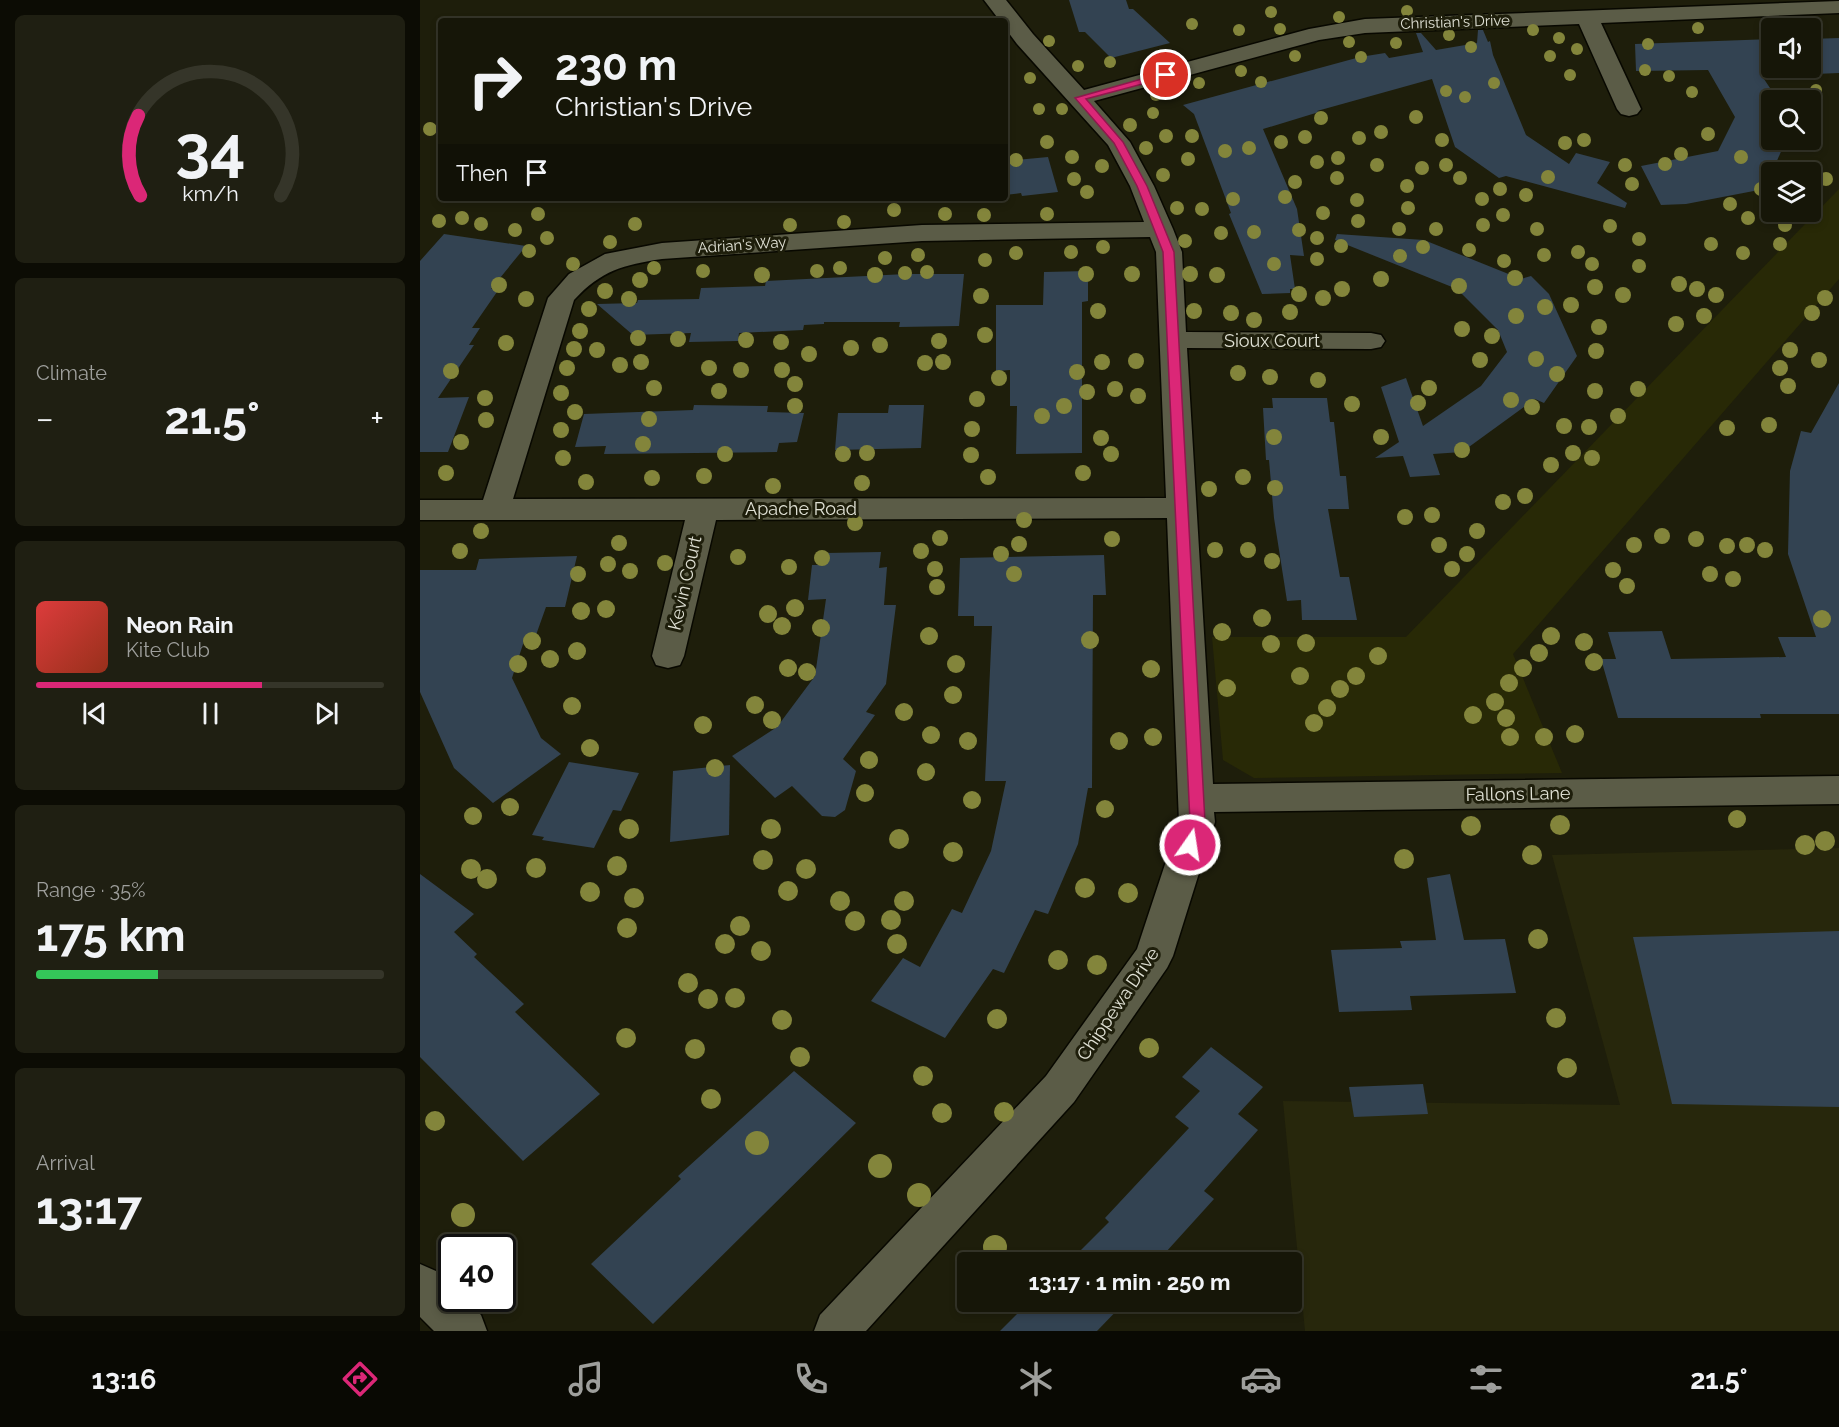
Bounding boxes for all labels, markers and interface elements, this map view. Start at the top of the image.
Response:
street label: Christian's Drive [1400,11,1510,33]
map controls [1761,18,1821,222]
button: sound [1761,18,1821,78]
text: 230 m [555,41,677,90]
icon: right [456,42,534,120]
pin [1140,49,1191,100]
icon: arrive [1149,58,1182,91]
button: search [1761,90,1821,150]
text: Christian's Drive [555,91,752,122]
text: 34 [175,111,245,185]
icon: arrive [520,156,553,189]
text: Then [456,160,508,186]
button: layers [1761,162,1821,222]
text: km/h [182,181,238,206]
street label: Adrian's Way [697,233,787,257]
street label: Sioux Court [1224,330,1320,351]
text: Climate [36,361,107,385]
text: 21.5° [164,392,260,445]
text: − [36,399,54,438]
text: + [370,399,384,438]
street label: Apache Road [745,498,857,519]
street label: Kevin Court [663,534,706,632]
text: Neon Rain [126,612,234,638]
text: Kite Club [126,638,210,662]
icon: previous [78,697,111,730]
icon: pause [194,697,227,730]
icon: next [310,697,343,730]
street label: Fallons Lane [1465,782,1571,805]
position arrow [1158,813,1222,877]
text: Range · 35% [36,878,145,902]
text: 175 km [36,909,186,962]
street label: Chippewa Drive [1072,943,1163,1064]
text: Arrival [36,1151,95,1175]
text: 13:17 [36,1182,142,1235]
speed limit sign: 40 [438,1234,516,1312]
text: 13:17 · 1 min · 250 m [1028,1269,1231,1295]
icon: directions [339,1358,381,1400]
icon: music [565,1358,607,1400]
icon: phone [790,1358,832,1400]
icon: climate [1015,1358,1057,1400]
icon: car [1240,1358,1282,1400]
icon: filters [1465,1358,1507,1400]
text: 13:16 [92,1364,156,1395]
text: 21.5° [1690,1364,1747,1395]

